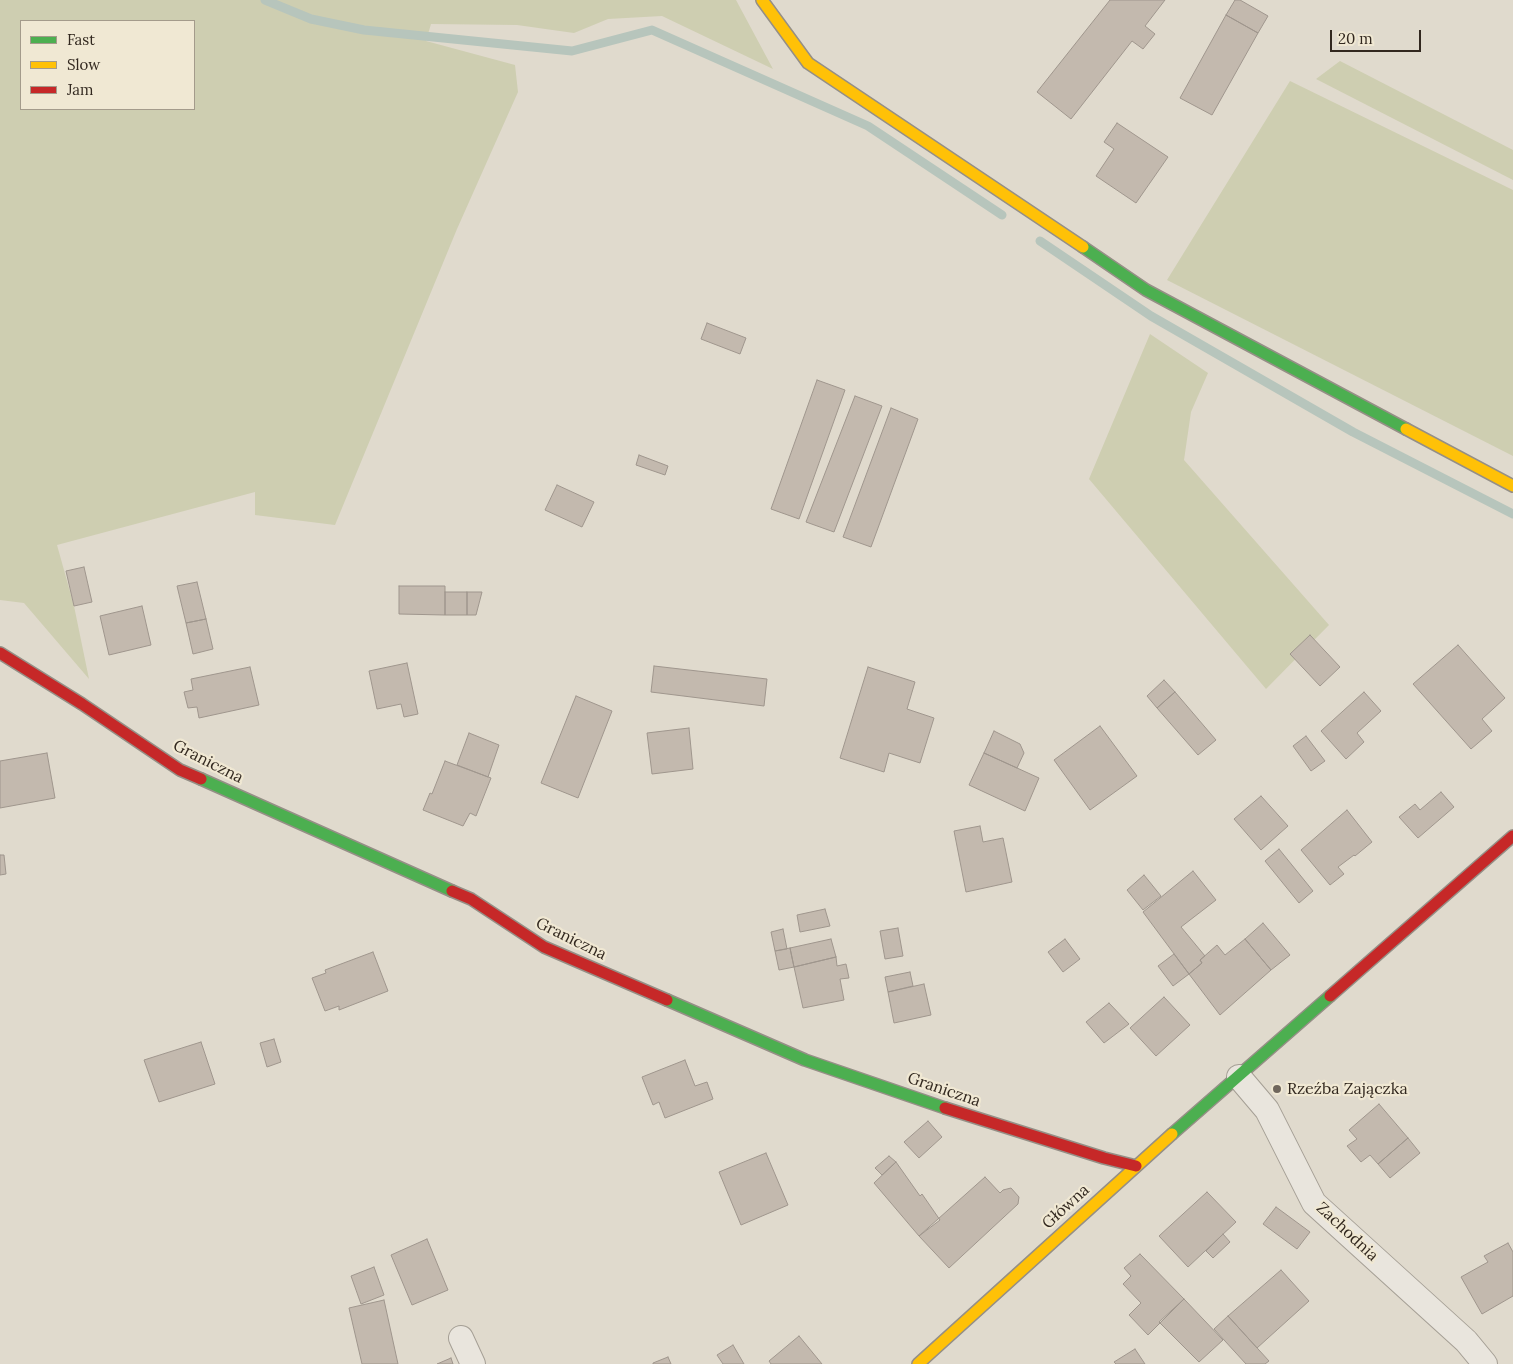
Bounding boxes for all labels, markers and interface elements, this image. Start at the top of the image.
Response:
legend [20,20,195,110]
scale bar [1333,20,1424,52]
text: 20 m [1338,29,1373,48]
text: Fast [67,30,95,49]
text: Slow [67,55,100,74]
text: Jam [67,80,94,99]
street label: Graniczna [170,736,246,788]
street label: Graniczna [533,914,609,964]
street label: Graniczna [905,1069,983,1111]
place label: Rzeźba Zajączka [1287,1079,1408,1099]
marker: Rzeźba Zajączka [1271,1083,1283,1095]
street label: Główna [1038,1181,1094,1233]
street label: Zachodnia [1312,1199,1382,1265]

